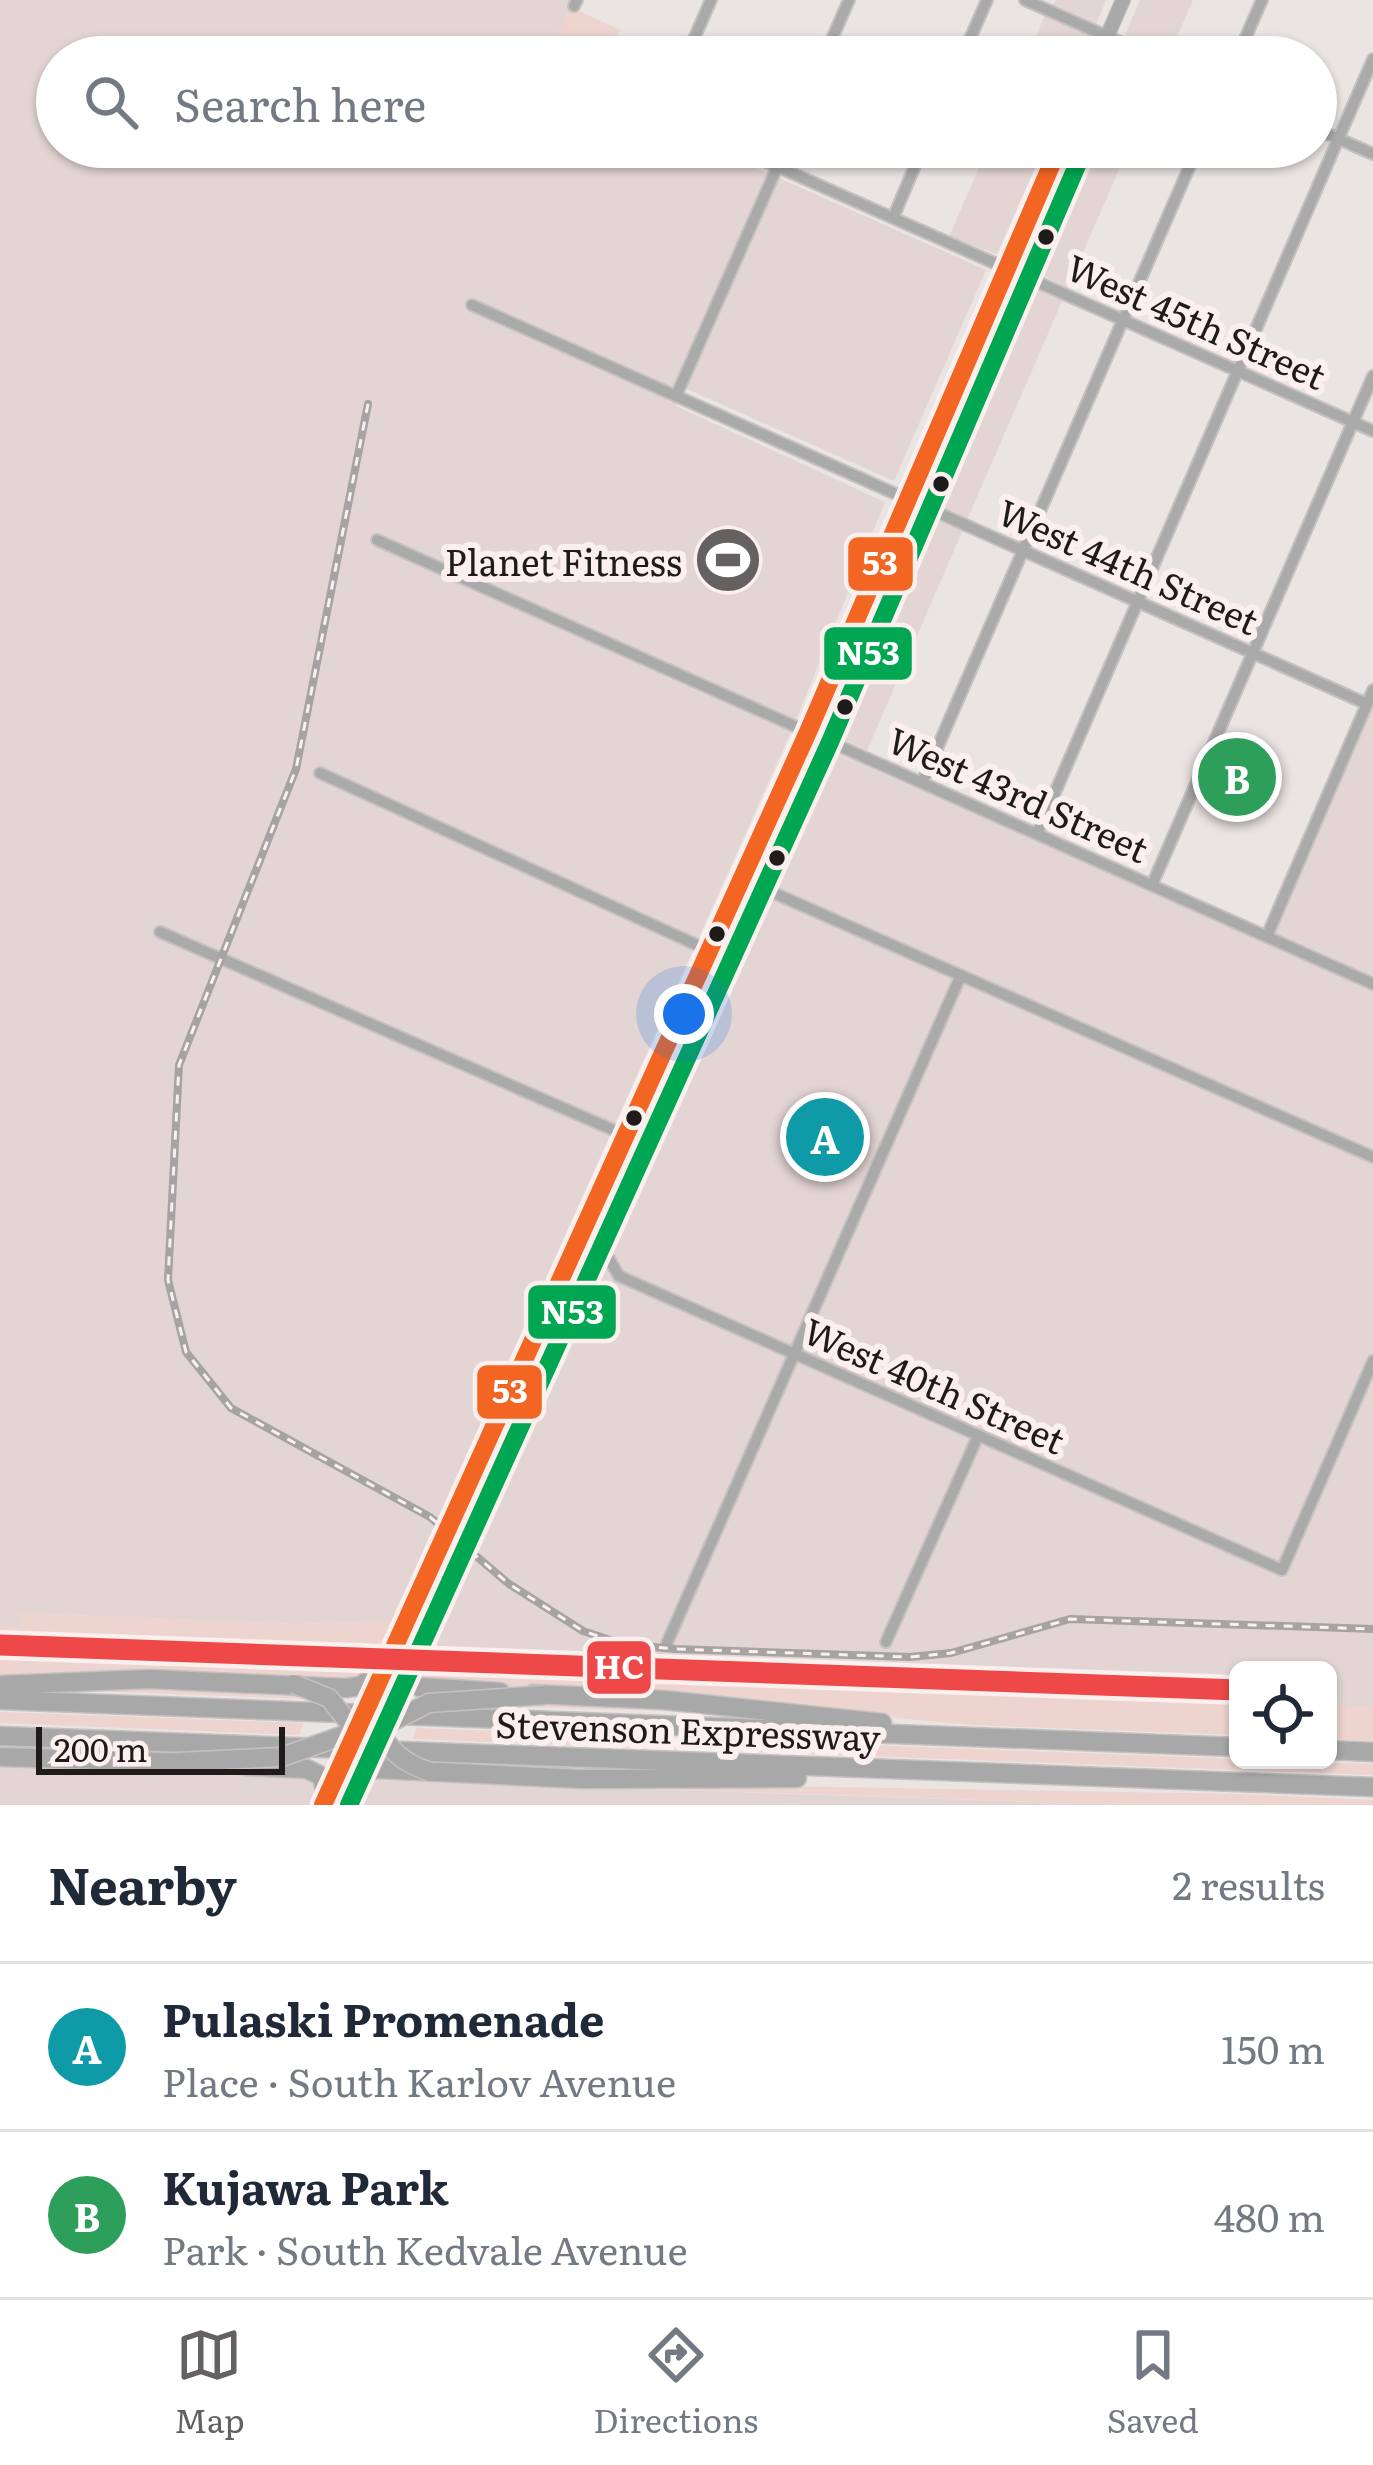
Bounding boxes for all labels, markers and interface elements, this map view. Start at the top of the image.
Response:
search box [36,36,1337,168]
icon: search [78,69,144,135]
text: Search here [174,69,426,136]
unlabelled marker [1035,226,1057,248]
street label: West 45th Street [1059,239,1335,401]
unlabelled marker [930,473,952,495]
street label: West 44th Street [990,484,1268,646]
sports icon: Planet Fitness [693,525,763,595]
place label: Planet Fitness [445,534,682,587]
line badge: 53 [846,535,915,593]
text: 53 [862,536,898,585]
line badge: N53 [822,625,914,682]
text: N53 [836,626,900,675]
unlabelled marker [834,696,856,718]
street label: West 43rd Street [880,712,1158,874]
pin: B [1198,732,1276,822]
unlabelled marker [766,847,788,869]
unlabelled marker [706,923,728,945]
your location [654,984,714,1044]
pin: A [786,1092,864,1182]
unlabelled marker [623,1107,645,1129]
line badge: N53 [526,1283,618,1341]
text: N53 [540,1285,604,1334]
street label: West 40th Street [796,1303,1075,1466]
line badge: 53 [475,1363,544,1421]
text: 53 [492,1364,528,1413]
line badge: HC [585,1639,653,1696]
text: HC [593,1640,645,1689]
map controls [1229,1661,1337,1769]
button: locate [1229,1661,1337,1769]
street label: Stevenson Expressway [495,1696,882,1762]
scale bar [36,1721,285,1774]
text: 200 m [54,1723,148,1772]
text: Nearby [48,1845,237,1921]
text: 2 results [1172,1854,1325,1912]
text: Pulaski Promenade [162,1984,605,2051]
text: A [72,2018,102,2076]
text: 150 m [1221,2018,1325,2076]
text: Place · South Karlov Avenue [162,2051,676,2109]
text: Kujawa Park [162,2152,449,2219]
text: B [74,2186,100,2244]
text: 480 m [1214,2186,1325,2244]
text: Park · South Kedvale Avenue [162,2219,688,2277]
tab: Map [174,2322,245,2443]
tab: Directions [593,2322,758,2443]
tab: Saved [1107,2322,1199,2443]

